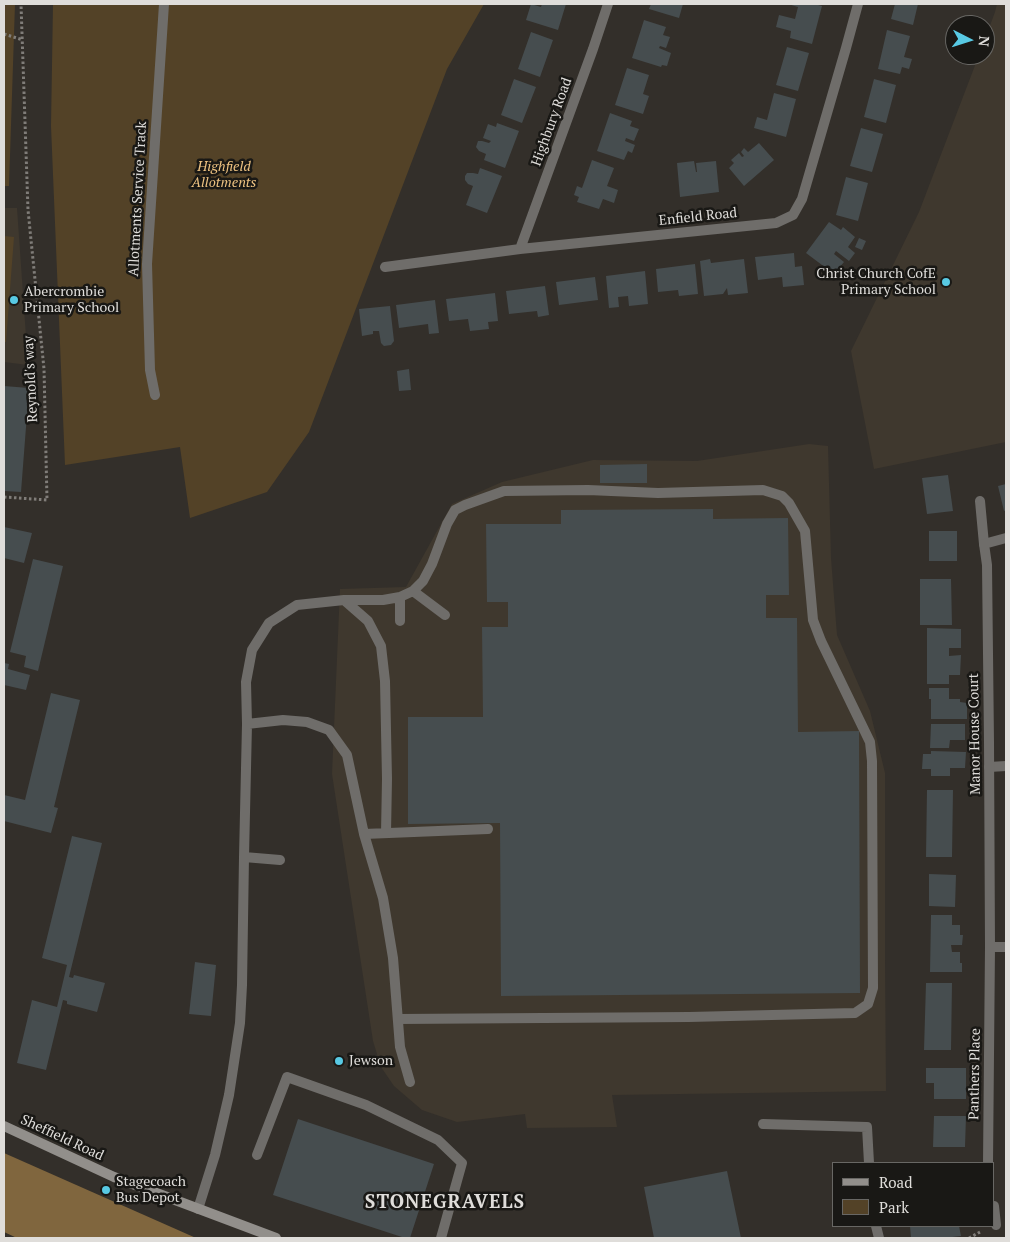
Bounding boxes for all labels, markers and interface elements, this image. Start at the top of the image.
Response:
north arrow [945,15,995,65]
text: N [975,35,994,47]
street label: Highbury Road [528,75,576,169]
street label: Allotments Service Track [126,121,150,277]
park label: Highfield Allotments [192,159,256,192]
street label: Enfield Road [658,205,738,229]
place label: Christ Church CofE Primary School [816,266,936,298]
marker: Christ Church CofE Primary School [940,276,952,288]
place label: Abercrombie Primary School [24,284,119,316]
marker: Abercrombie Primary School [8,294,20,306]
street label: Reynold's way [20,335,42,423]
street label: Manor House Court [966,673,984,795]
street label: Panthers Place [966,1028,984,1120]
place label: Jewson [349,1053,393,1069]
marker: Jewson [333,1055,345,1067]
street label: Sheffield Road [18,1111,106,1165]
legend [832,1162,995,1227]
text: Road [879,1172,912,1192]
place label: Stagecoach Bus Depot [116,1174,186,1206]
marker: Stagecoach Bus Depot [100,1184,112,1196]
district label: STONEGRAVELS [363,1192,527,1214]
text: Park [879,1197,909,1217]

